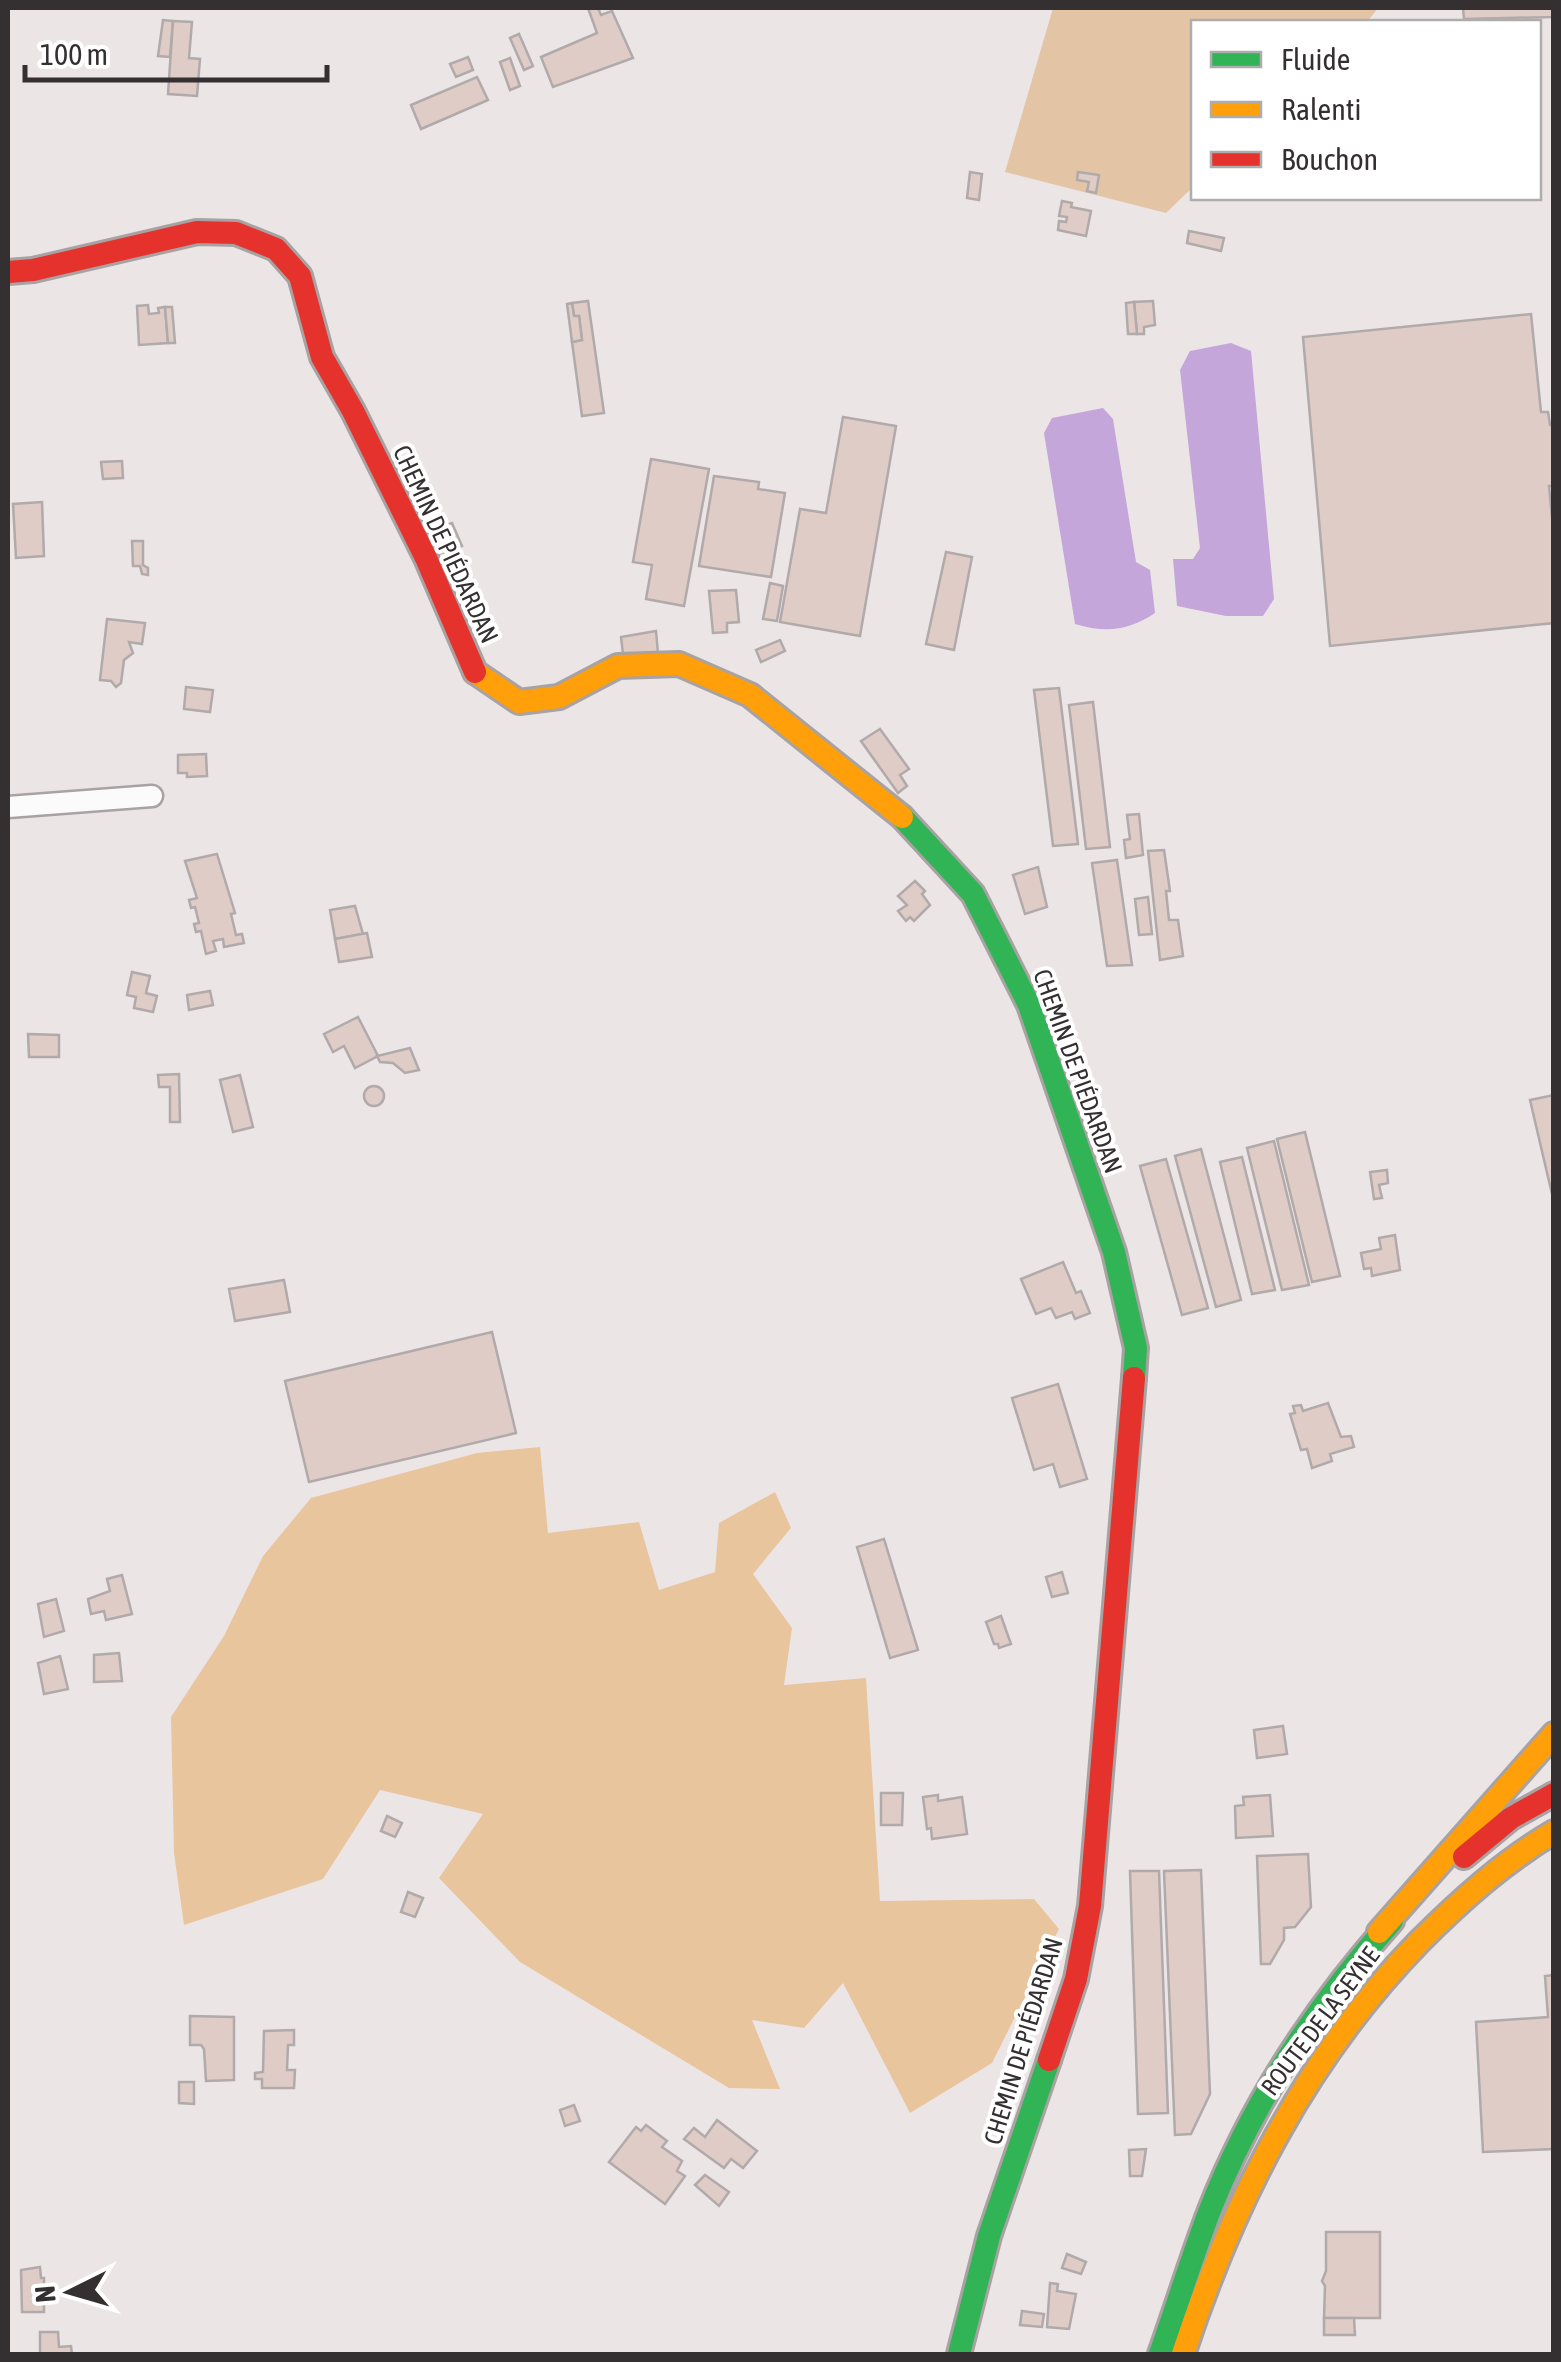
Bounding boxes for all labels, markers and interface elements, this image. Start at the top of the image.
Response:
scale bar [25,20,328,82]
legend [1191,20,1541,200]
text: 100 m [40,37,108,71]
text: Fluide [1281,42,1350,76]
text: Ralenti [1281,92,1361,126]
text: Bouchon [1281,142,1378,176]
street label: CHEMIN DE PIÉDARDAN [388,441,504,647]
street label: CHEMIN DE PIÉDARDAN [1028,965,1128,1177]
street label: CHEMIN DE PIÉDARDAN [978,1934,1068,2148]
street label: ROUTE DE LA SEYNE [1255,1941,1385,2100]
north arrow [20,2242,120,2342]
text: N [28,2285,62,2304]

